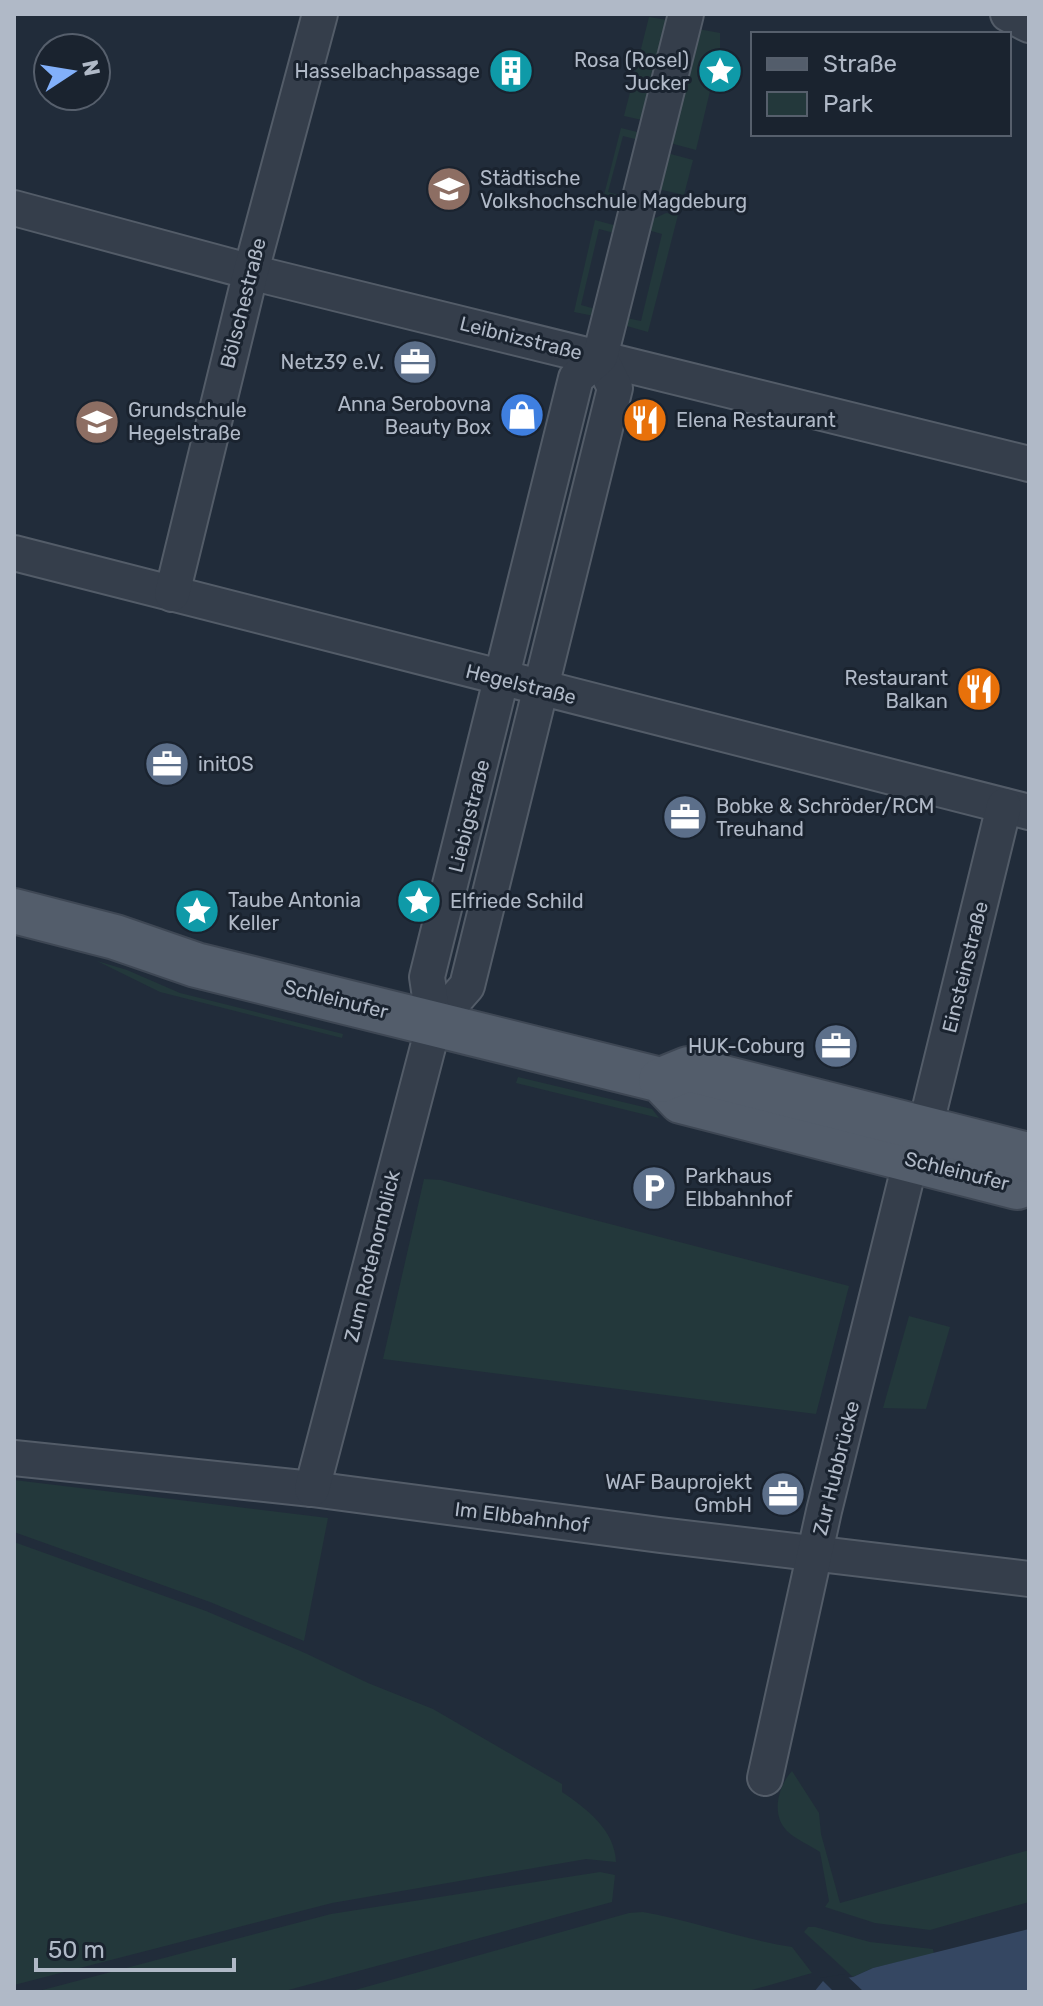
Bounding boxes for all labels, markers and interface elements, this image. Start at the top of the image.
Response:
north arrow [32,32,112,112]
legend [751,32,1011,136]
building icon: Hasselbachpassage [487,47,535,95]
place icon: Rosa (Rosel) Jucker [696,47,744,95]
place label: Rosa (Rosel) Jucker [574,48,689,95]
text: Straße [823,50,897,78]
text: N [76,57,106,78]
place label: Hasselbachpassage [295,59,480,83]
text: Park [823,90,874,118]
school or university icon: Städtische Volkshochschule Magdeburg [425,165,473,213]
place label: Städtische Volkshochschule Magdeburg [480,166,747,213]
street label: Bölschestraße [215,235,271,371]
street label: Leibnizstraße [457,311,585,365]
office icon: Netz39 e.V. [391,338,439,386]
place label: Netz39 e.V. [281,350,384,374]
shop icon: Anna Serobovna Beauty Box [498,391,546,439]
place label: Anna Serobovna Beauty Box [338,392,491,439]
restaurant icon: Elena Restaurant [621,396,669,444]
school or university icon: Grundschule Hegelstraße [73,398,121,446]
place label: Grundschule Hegelstraße [128,398,247,445]
place label: Elena Restaurant [676,408,836,432]
street label: Hegelstraße [463,659,579,709]
restaurant icon: Restaurant Balkan [955,665,1003,713]
place label: Restaurant Balkan [844,666,948,713]
office icon: initOS [143,740,191,788]
place label: initOS [198,752,254,776]
street label: Liebigstraße [443,757,495,875]
office icon: Bobke & Schröder/RCM Treuhand [661,793,709,841]
place label: Bobke & Schröder/RCM Treuhand [716,794,934,841]
place icon: Elfriede Schild [395,877,443,925]
place icon: Taube Antonia Keller [173,887,221,935]
place label: Taube Antonia Keller [228,888,361,935]
place label: Elfriede Schild [450,889,584,913]
street label: Einsteinstraße [937,899,993,1035]
street label: Schleinufer [281,974,391,1024]
office icon: HUK-Coburg [812,1022,860,1070]
place label: HUK-Coburg [688,1034,805,1058]
street label: Schleinufer [902,1146,1012,1196]
parking icon: Parkhaus Elbbahnhof [630,1164,678,1212]
place label: Parkhaus Elbbahnhof [685,1164,793,1211]
street label: Zum Rotehornblick [339,1167,405,1344]
street label: Zur Hubbrücke [808,1398,864,1538]
place label: WAF Bauprojekt GmbH [605,1470,752,1517]
office icon: WAF Bauprojekt GmbH [759,1470,807,1518]
street label: Im Elbbahnhof [453,1497,591,1537]
scale bar [36,1922,234,1972]
text: 50 m [48,1936,105,1964]

